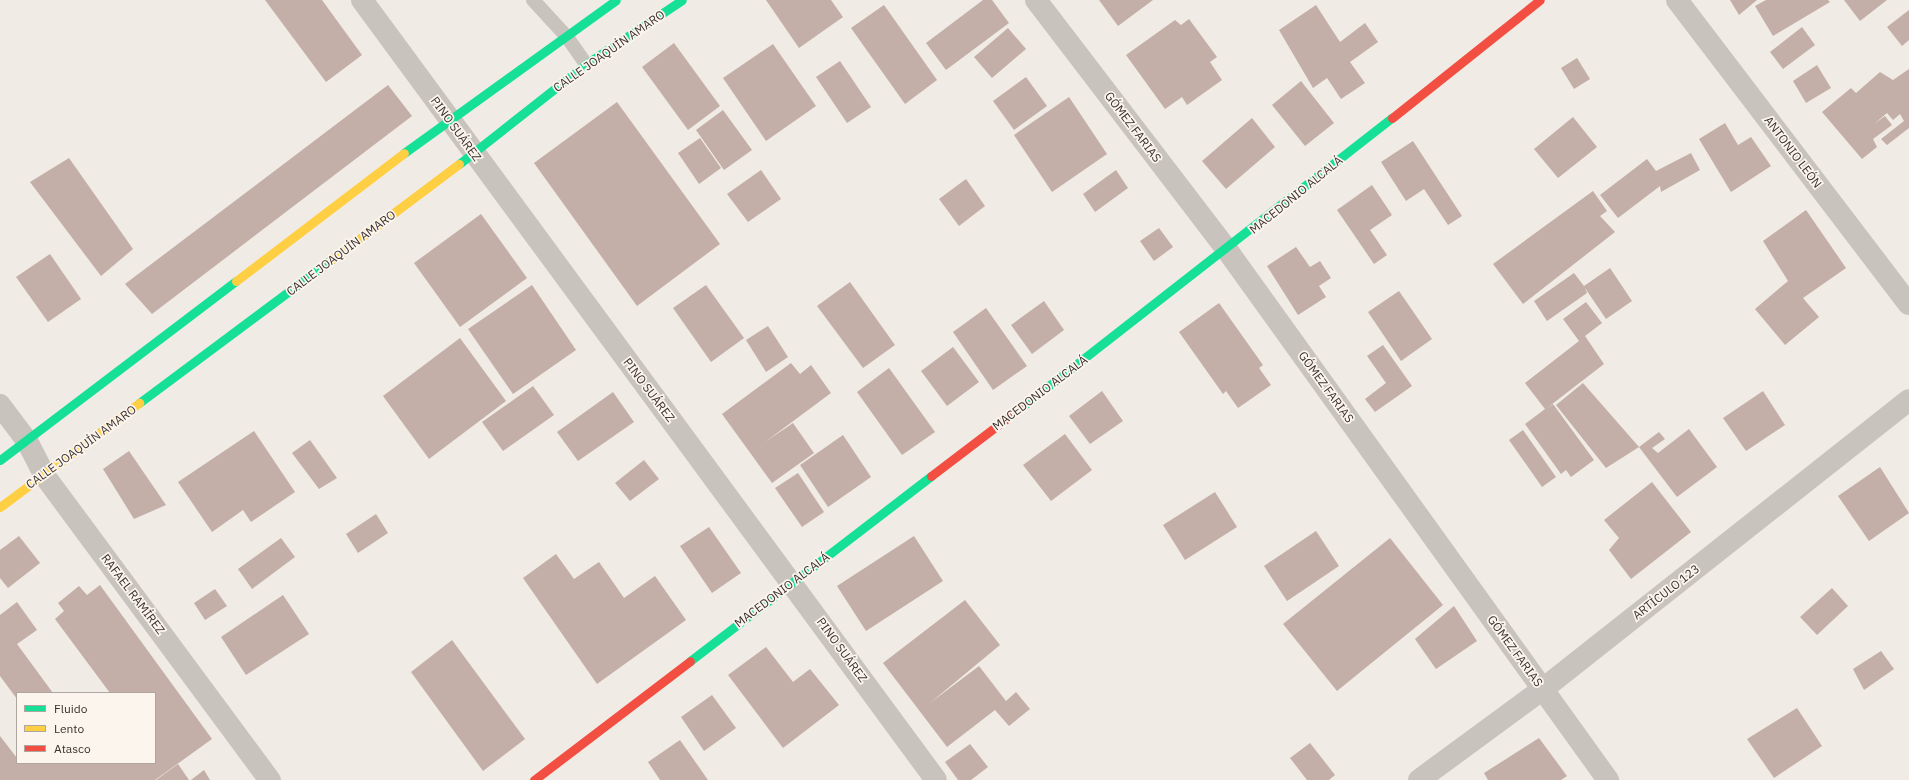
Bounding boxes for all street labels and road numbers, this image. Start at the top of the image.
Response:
street label: CALLE JOAQUÍN AMARO [550,7,668,95]
street label: GÓMEZ FARIAS [1102,89,1164,165]
street label: PINO SUÁREZ [428,94,484,164]
street label: ANTONIO LEÓN [1761,113,1825,191]
street label: MACEDONIO ALCALÁ [1247,153,1345,237]
street label: CALLE JOAQUÍN AMARO [284,207,398,299]
street label: GÓMEZ FARIAS [1295,349,1357,425]
street label: MACEDONIO ALCALÁ [990,353,1090,433]
street label: PINO SUÁREZ [620,355,678,425]
street label: CALLE JOAQUÍN AMARO [23,402,139,492]
street label: MACEDONIO ALCALÁ [732,550,832,630]
street label: RAFAEL RAMÍREZ [98,551,168,637]
street label: ARTÍCULO 123 [1630,561,1702,623]
street label: GÓMEZ FARIAS [1484,613,1546,689]
street label: PINO SUÁREZ [814,615,870,685]

